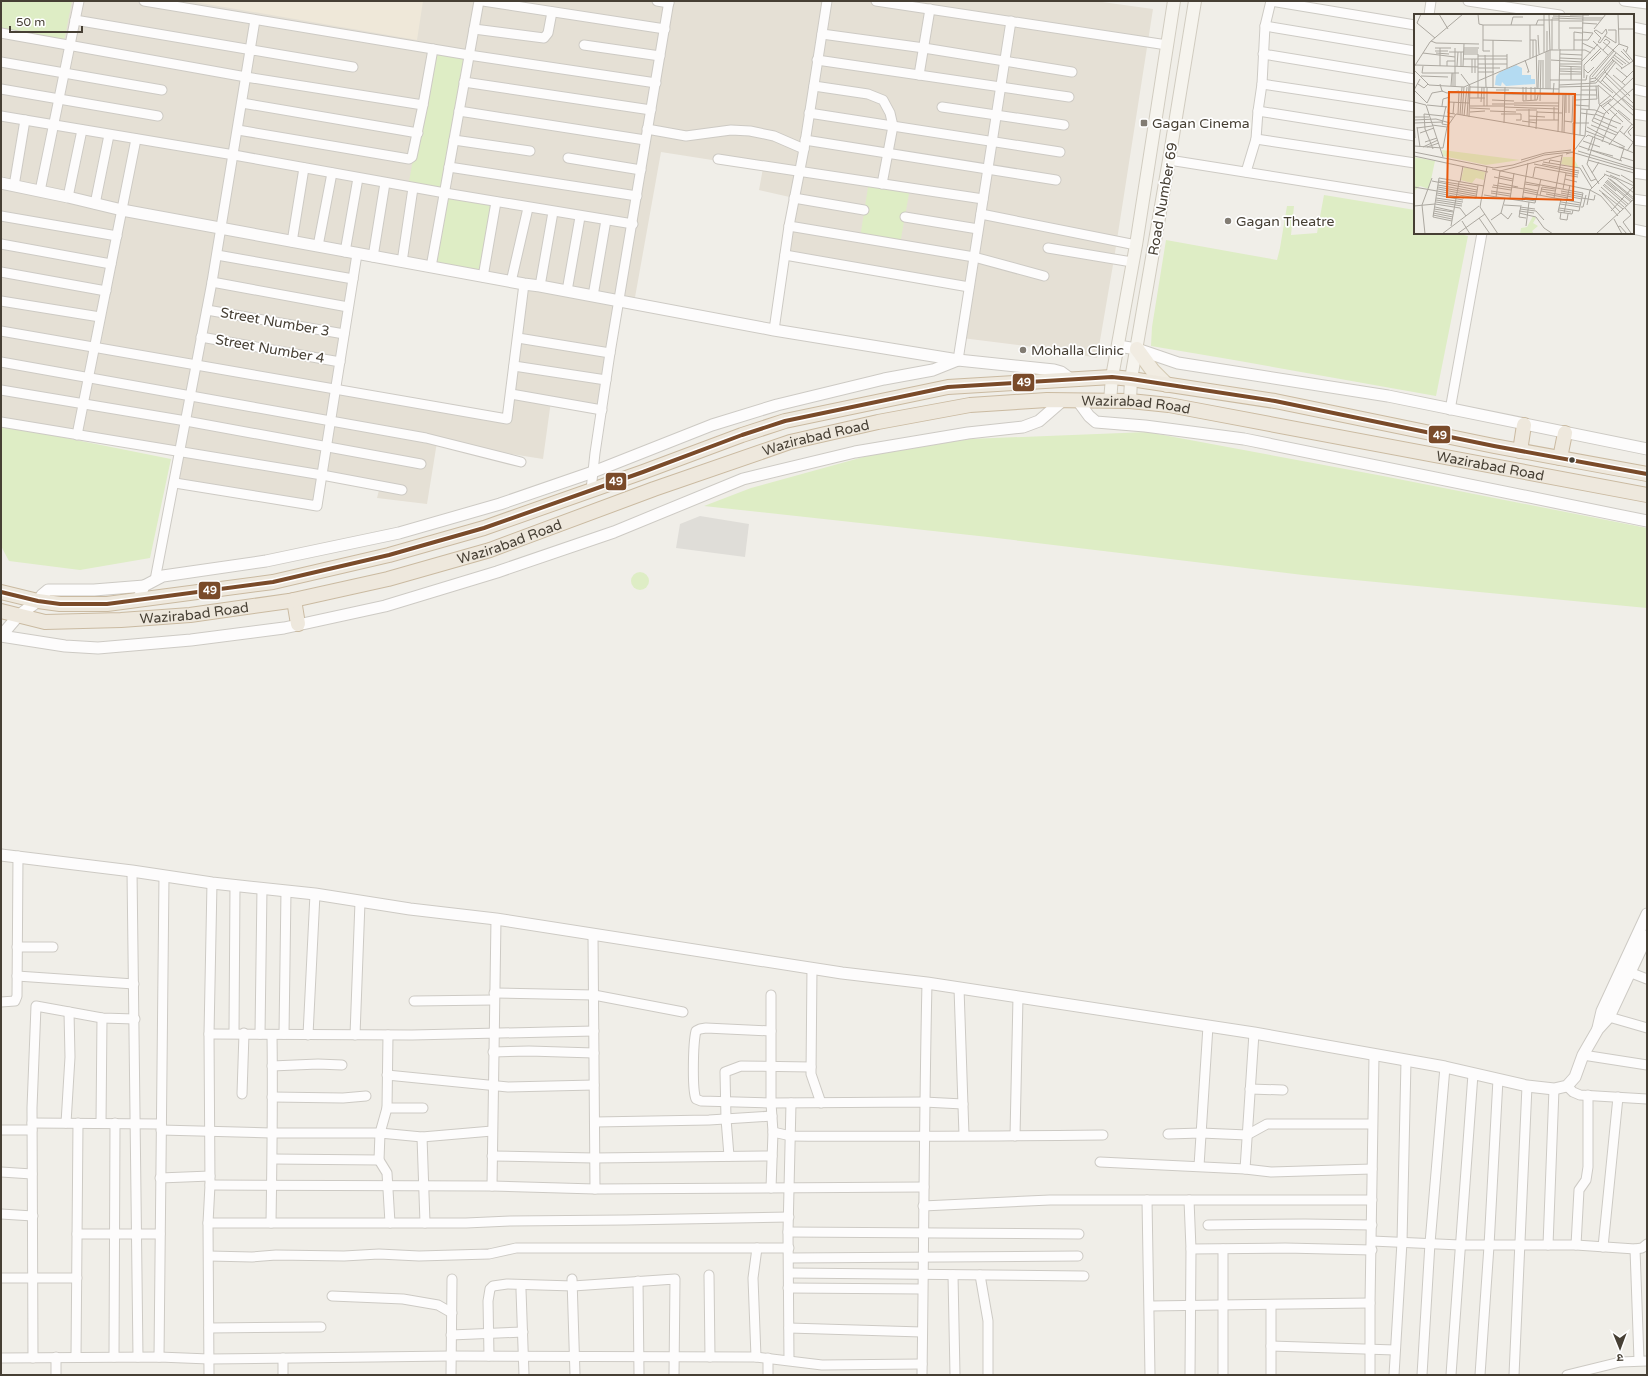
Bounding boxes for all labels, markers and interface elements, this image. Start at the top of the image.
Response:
scale bar [10,8,82,34]
inset map [1414,14,1634,234]
text: 50 m [16,15,45,29]
place label: Gagan Cinema [1152,115,1250,132]
marker: Gagan Cinema [1139,118,1149,128]
street label: Road Number 69 [1145,141,1181,257]
place label: Gagan Theatre [1236,213,1334,230]
marker: Gagan Theatre [1223,216,1233,226]
street label: Street Number 3 [219,304,331,340]
street label: Street Number 4 [214,331,326,367]
place label: Mohalla Clinic [1031,342,1124,359]
marker: Mohalla Clinic [1018,345,1028,355]
line badge: 49 [1012,373,1035,392]
text: 49 [1017,376,1031,389]
street label: Wazirabad Road [1081,392,1192,417]
street label: Wazirabad Road [760,416,871,459]
line badge: 49 [1428,425,1451,444]
text: 49 [1433,429,1447,442]
street label: Wazirabad Road [1435,447,1546,484]
unlabelled marker [1567,455,1577,465]
line badge: 49 [605,472,627,491]
text: 49 [609,475,623,488]
street label: Wazirabad Road [455,516,564,567]
line badge: 49 [198,581,221,600]
text: 49 [203,584,217,597]
street label: Wazirabad Road [139,598,250,627]
north arrow [1600,1328,1640,1368]
text: उ [1616,1351,1623,1364]

